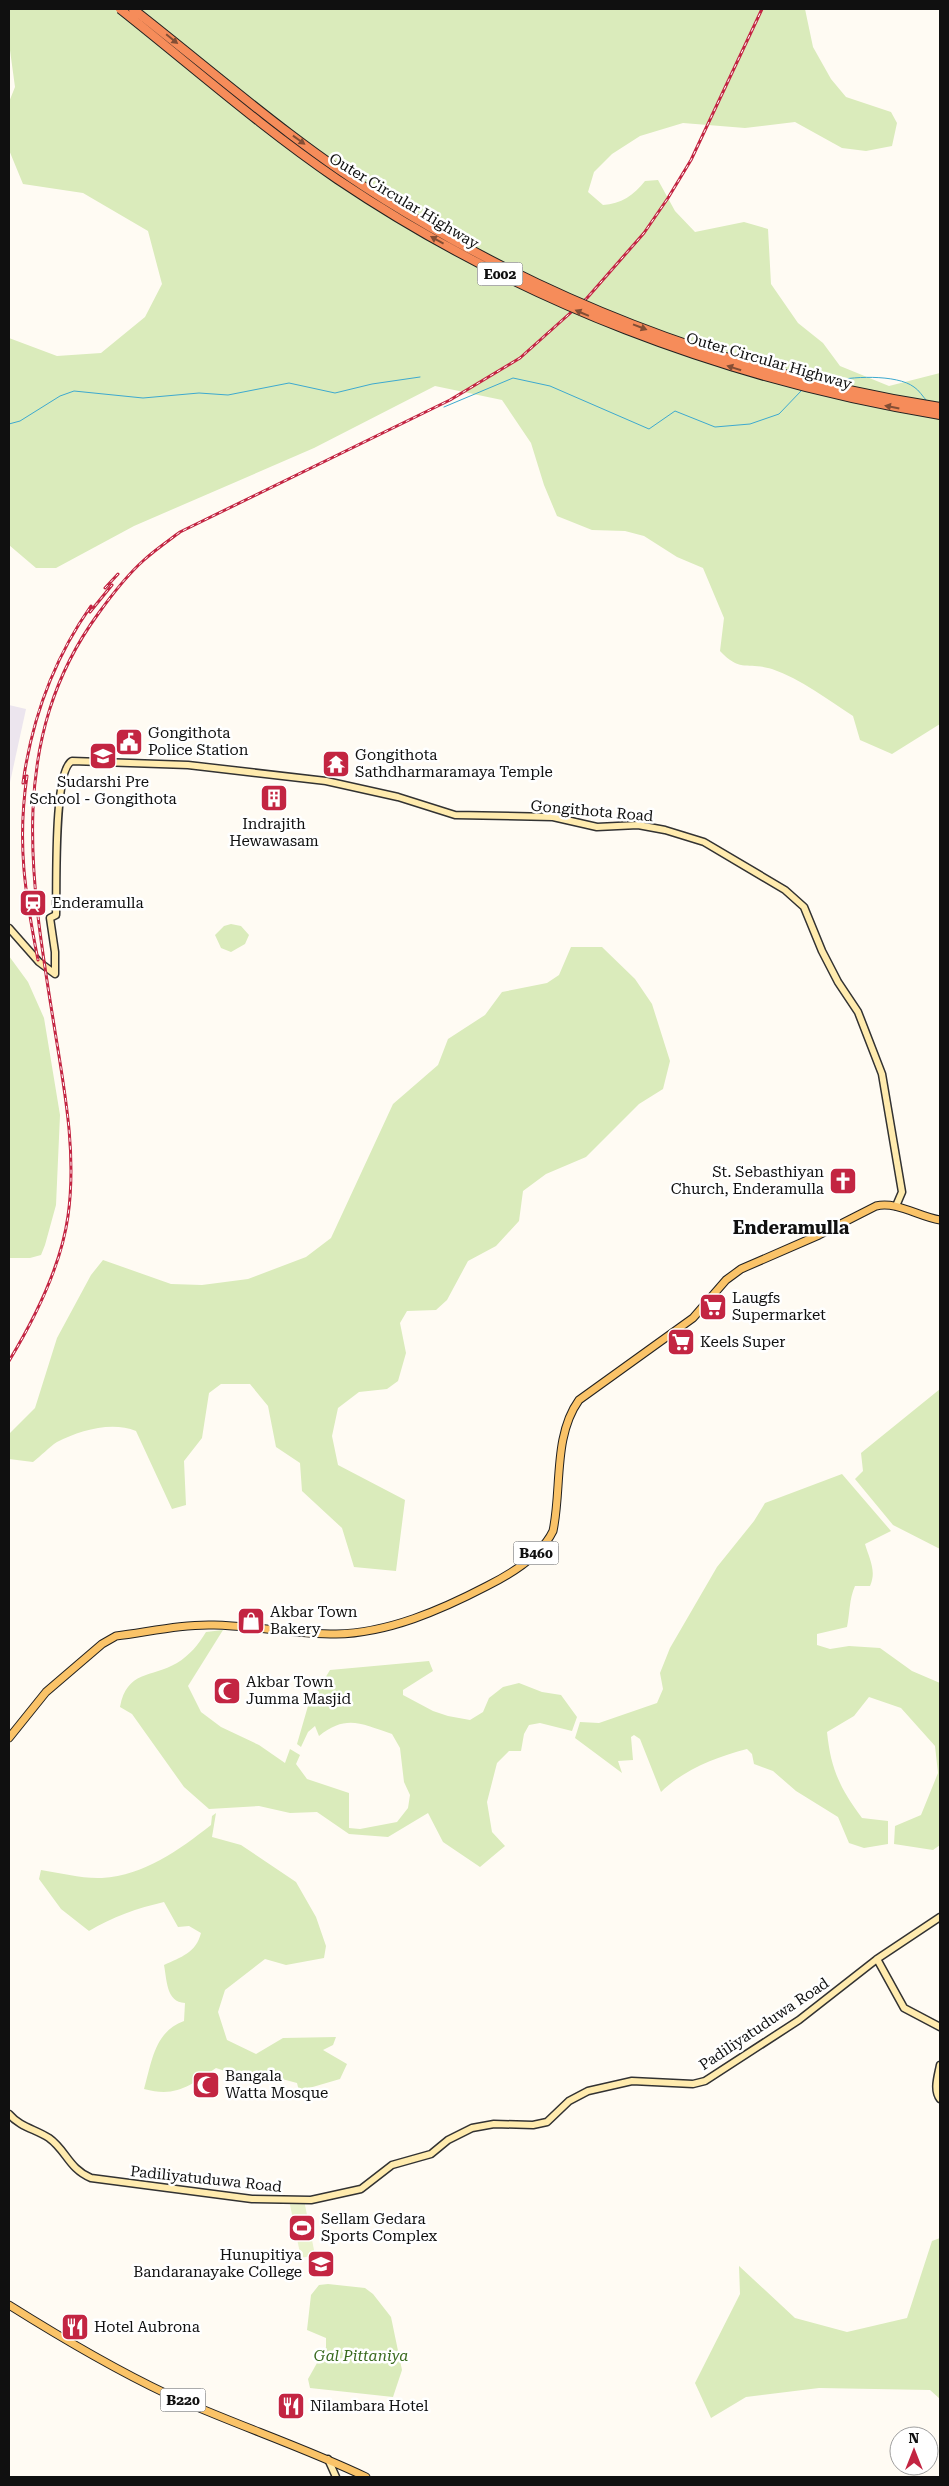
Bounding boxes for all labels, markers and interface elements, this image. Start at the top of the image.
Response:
one-way arrow [165,34,178,45]
one-way arrow [292,135,306,145]
street label: Outer Circular Highway [326,149,482,253]
one-way arrow [429,236,444,244]
road number: E002 [478,262,522,286]
one-way arrow [575,308,589,316]
one-way arrow [632,324,647,331]
street label: Outer Circular Highway [684,329,854,393]
one-way arrow [727,364,742,372]
one-way arrow [885,403,900,411]
place label: Gongithota Police Station [148,724,249,759]
public building icon: Gongithota Police Station [114,727,144,757]
school or university icon: Sudarshi Pre School - Gongithota [88,741,118,771]
place label: Gongithota Sathdharmaramaya Temple [355,746,553,781]
temple icon: Gongithota Sathdharmaramaya Temple [321,749,351,779]
place label: Sudarshi Pre School - Gongithota [29,773,177,808]
building icon: Indrajith Hewawasam [259,783,289,813]
street label: Gongithota Road [530,797,654,825]
place label: Indrajith Hewawasam [229,815,319,850]
station icon: Enderamulla [18,888,48,918]
place label: Enderamulla [52,894,144,912]
place label: St. Sebasthiyan Church, Enderamulla [671,1163,824,1198]
church icon: St. Sebasthiyan Church, Enderamulla [828,1166,858,1196]
district label: Enderamulla [733,1217,850,1238]
place label: Laugfs Supermarket [732,1289,826,1324]
supermarket icon: Laugfs Supermarket [698,1292,728,1322]
supermarket icon: Keels Super [666,1327,696,1357]
place label: Keels Super [700,1333,786,1351]
road number: B460 [514,1542,558,1565]
place label: Akbar Town Bakery [270,1603,358,1638]
shop icon: Akbar Town Bakery [236,1606,266,1636]
place label: Akbar Town Jumma Masjid [246,1673,352,1708]
mosque icon: Akbar Town Jumma Masjid [212,1676,242,1706]
street label: Padiliyatuduwa Road [696,1974,833,2074]
place label: Bangala Watta Mosque [225,2067,328,2102]
mosque icon: Bangala Watta Mosque [191,2070,221,2100]
street label: Padiliyatuduwa Road [129,2162,283,2196]
place label: Sellam Gedara Sports Complex [321,2210,438,2245]
sports icon: Sellam Gedara Sports Complex [287,2213,317,2243]
place label: Hunupitiya Bandaranayake College [133,2246,302,2281]
school or university icon: Hunupitiya Bandaranayake College [306,2249,336,2279]
restaurant icon: Hotel Aubrona [60,2312,90,2342]
place label: Hotel Aubrona [94,2318,200,2336]
park label: Gal Pittaniya [314,2347,408,2365]
road number: B220 [160,2388,206,2412]
restaurant icon: Nilambara Hotel [276,2391,306,2421]
place label: Nilambara Hotel [310,2397,429,2415]
north arrow [889,2426,939,2476]
text: N [909,2430,920,2446]

